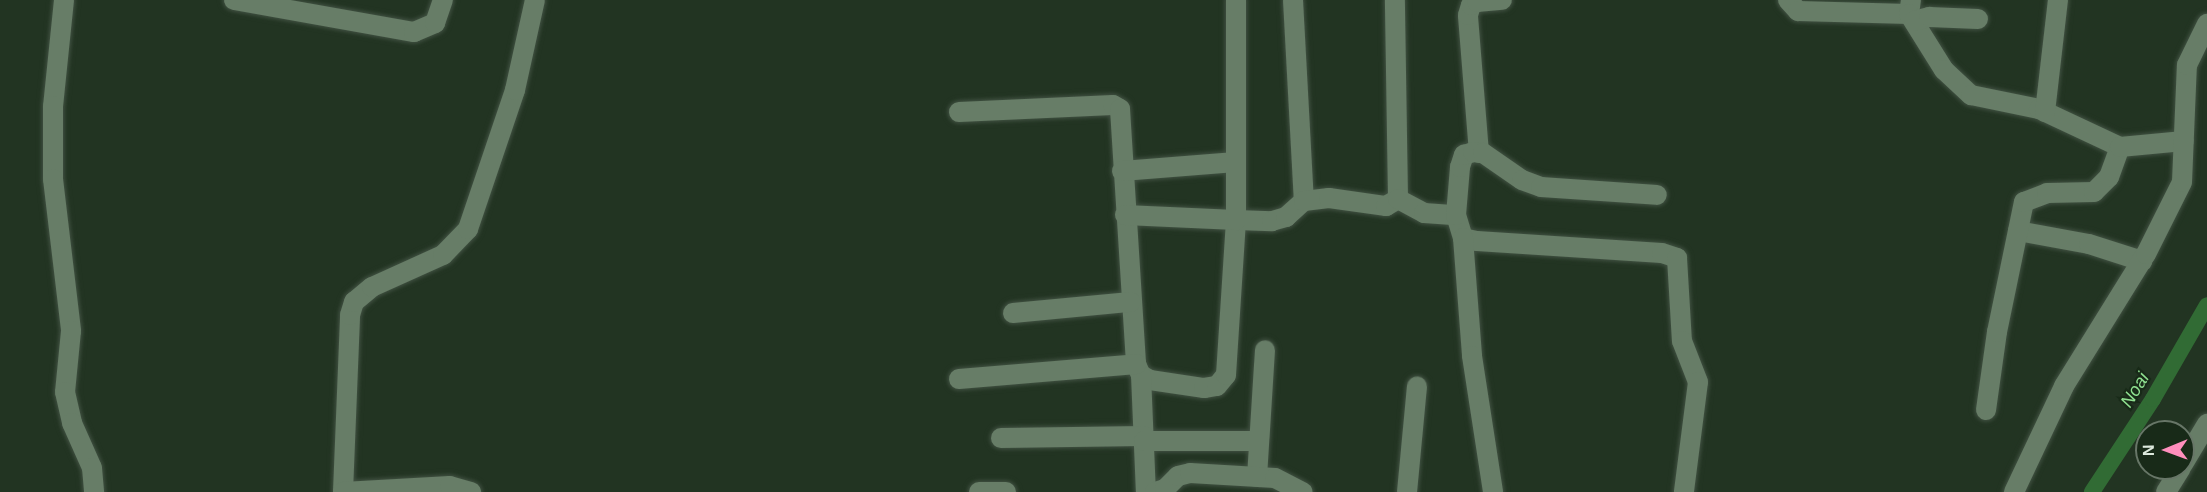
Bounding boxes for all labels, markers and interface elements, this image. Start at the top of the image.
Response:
water label: Noai [2116,369,2154,411]
north arrow [2135,420,2195,480]
text: N [2140,444,2157,456]

